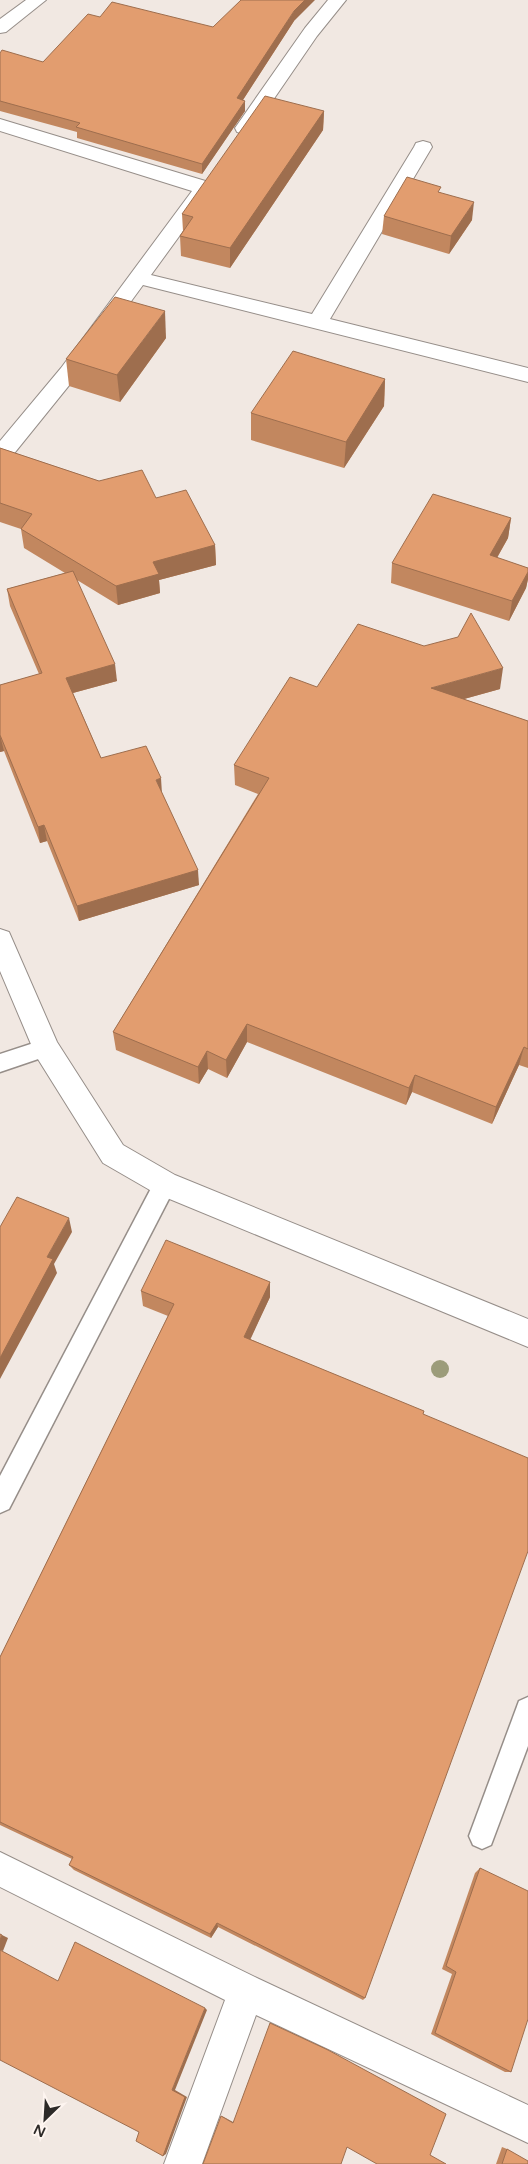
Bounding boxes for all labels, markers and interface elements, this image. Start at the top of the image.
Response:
north arrow [20,2094,70,2144]
text: N [31,2120,48,2140]

